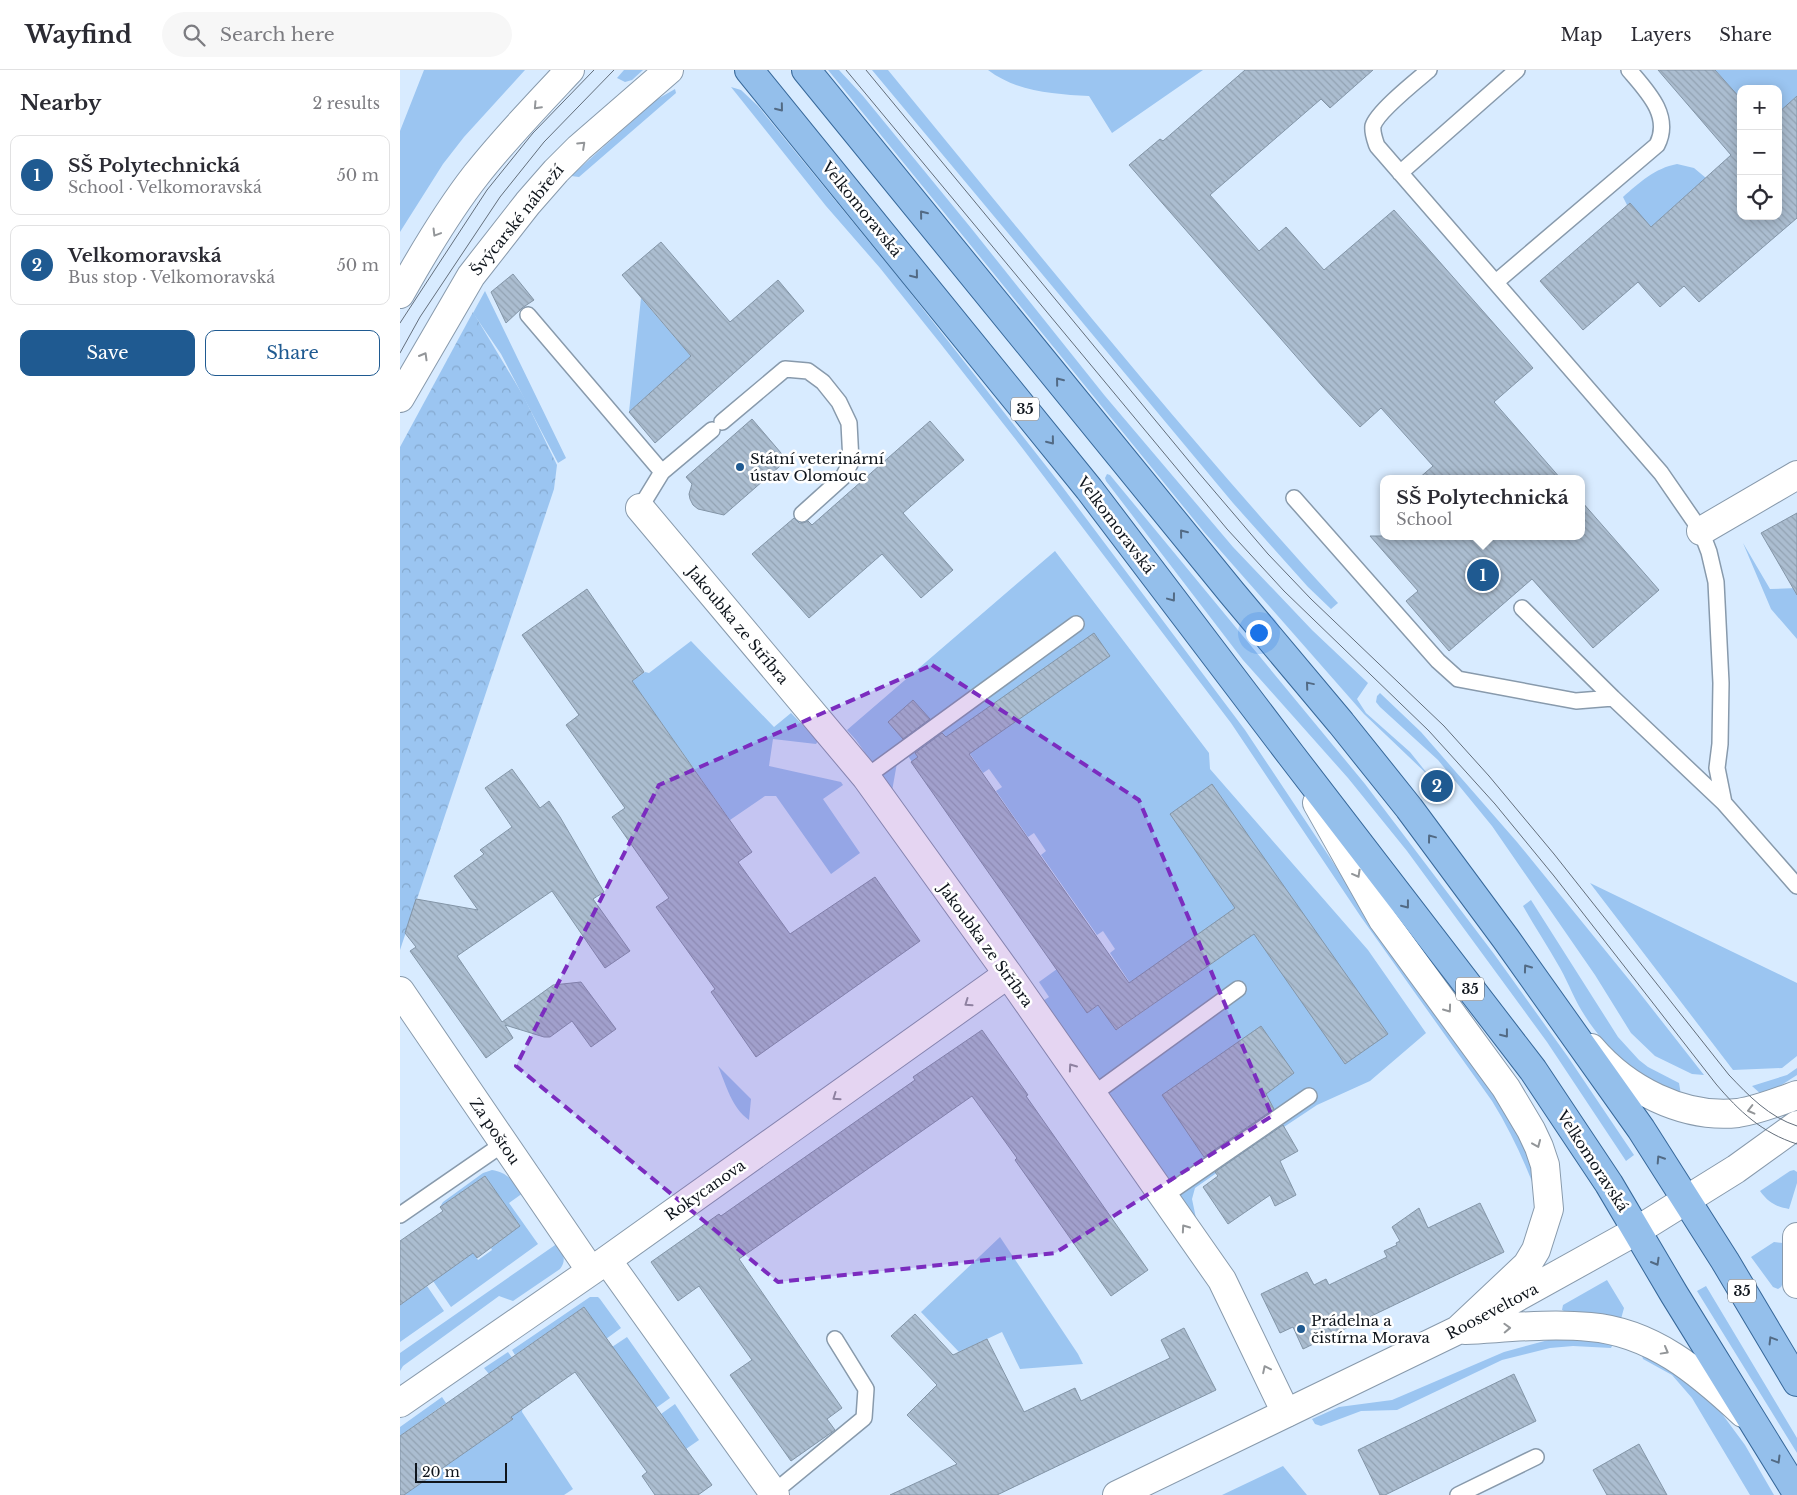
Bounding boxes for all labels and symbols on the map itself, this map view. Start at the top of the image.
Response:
one-way arrow [534,100,543,109]
one-way arrow [774,102,782,111]
one-way arrow [576,142,585,151]
street label: Velkomoravská [817,157,907,261]
street label: Švýcarské nábřeží [466,160,568,279]
one-way arrow [921,211,929,220]
one-way arrow [433,227,443,236]
one-way arrow [910,269,919,278]
one-way arrow [418,352,428,361]
one-way arrow [1057,378,1065,387]
road number: 35 [1011,398,1039,420]
one-way arrow [1046,436,1055,445]
place label: Státní veterinární ústav Olomouc [750,449,885,485]
marker: Státní veterinární ústav Olomouc [734,461,746,473]
street label: Velkomoravská [1073,472,1159,578]
one-way arrow [1181,530,1189,539]
pin: 1 [1467,556,1499,594]
street label: Jakoubka ze Stříbra [682,561,793,688]
one-way arrow [1166,592,1174,601]
your location [1246,620,1272,646]
one-way arrow [1307,682,1315,691]
pin: 2 [1421,767,1453,805]
one-way arrow [1428,834,1437,844]
one-way arrow [1351,869,1361,878]
street label: Jakoubka ze Stříbra [934,878,1038,1011]
one-way arrow [1400,899,1409,909]
one-way arrow [1524,964,1533,974]
road number: 35 [1456,978,1484,1001]
one-way arrow [964,997,974,1006]
one-way arrow [1442,1003,1451,1013]
one-way arrow [1499,1028,1508,1038]
one-way arrow [1069,1063,1078,1072]
one-way arrow [832,1091,842,1100]
street label: Za poštou [466,1094,524,1168]
one-way arrow [1746,1104,1755,1115]
street label: Velkomoravská [1553,1106,1633,1216]
one-way arrow [1531,1139,1542,1148]
street label: Rokycanova [661,1155,749,1225]
one-way arrow [1657,1155,1667,1164]
one-way arrow [1182,1225,1192,1234]
one-way arrow [1650,1257,1660,1266]
street label: Rooseveltova [1443,1279,1542,1343]
road number: 35 [1728,1280,1756,1302]
place label: Prádelna a čistírna Morava [1311,1311,1431,1347]
marker: Prádelna a čistírna Morava [1295,1323,1307,1335]
one-way arrow [1503,1323,1511,1334]
one-way arrow [1769,1337,1779,1346]
one-way arrow [1660,1345,1669,1355]
one-way arrow [1262,1365,1272,1374]
one-way arrow [1770,1454,1780,1463]
scale bar [415,1460,508,1483]

